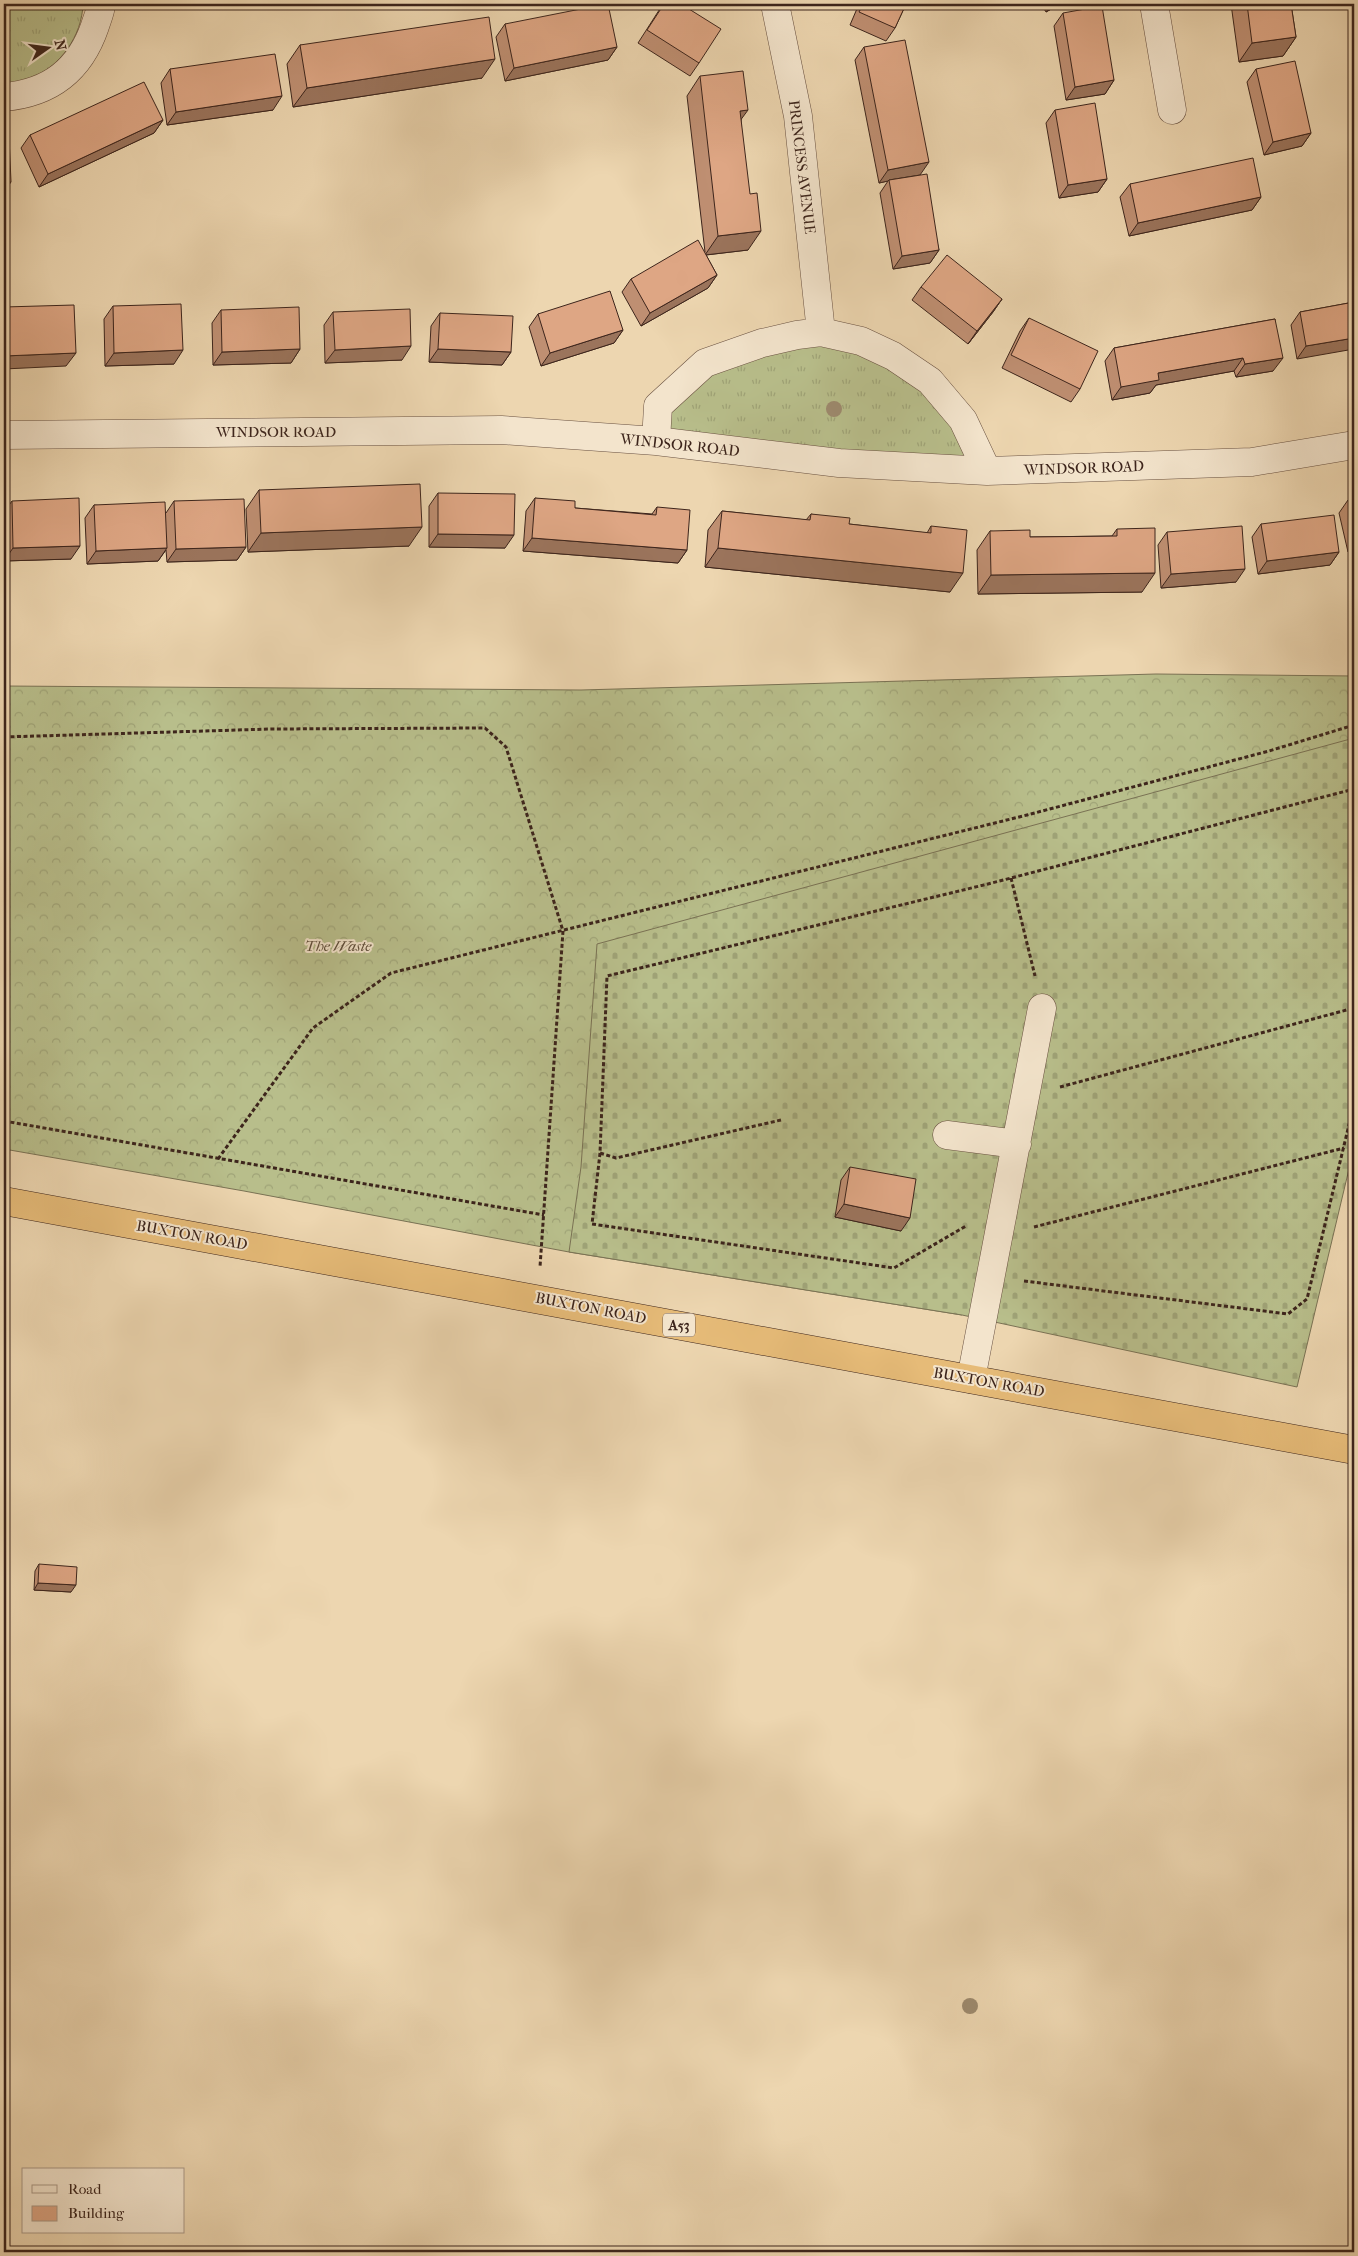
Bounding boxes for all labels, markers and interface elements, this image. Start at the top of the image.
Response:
north arrow [22,22,72,72]
text: N [51,38,70,53]
street label: PRINCESS AVENUE [785,99,819,235]
street label: WINDSOR ROAD [215,423,336,441]
street label: WINDSOR ROAD [618,430,741,460]
street label: WINDSOR ROAD [1023,457,1144,479]
park label: The Waste [305,937,372,955]
street label: BUXTON ROAD [135,1216,249,1254]
street label: BUXTON ROAD [534,1288,648,1328]
road number: A53 [663,1314,695,1336]
street label: BUXTON ROAD [932,1363,1046,1401]
legend [22,2168,185,2234]
text: Road [68,2180,102,2198]
text: Building [68,2204,125,2222]

